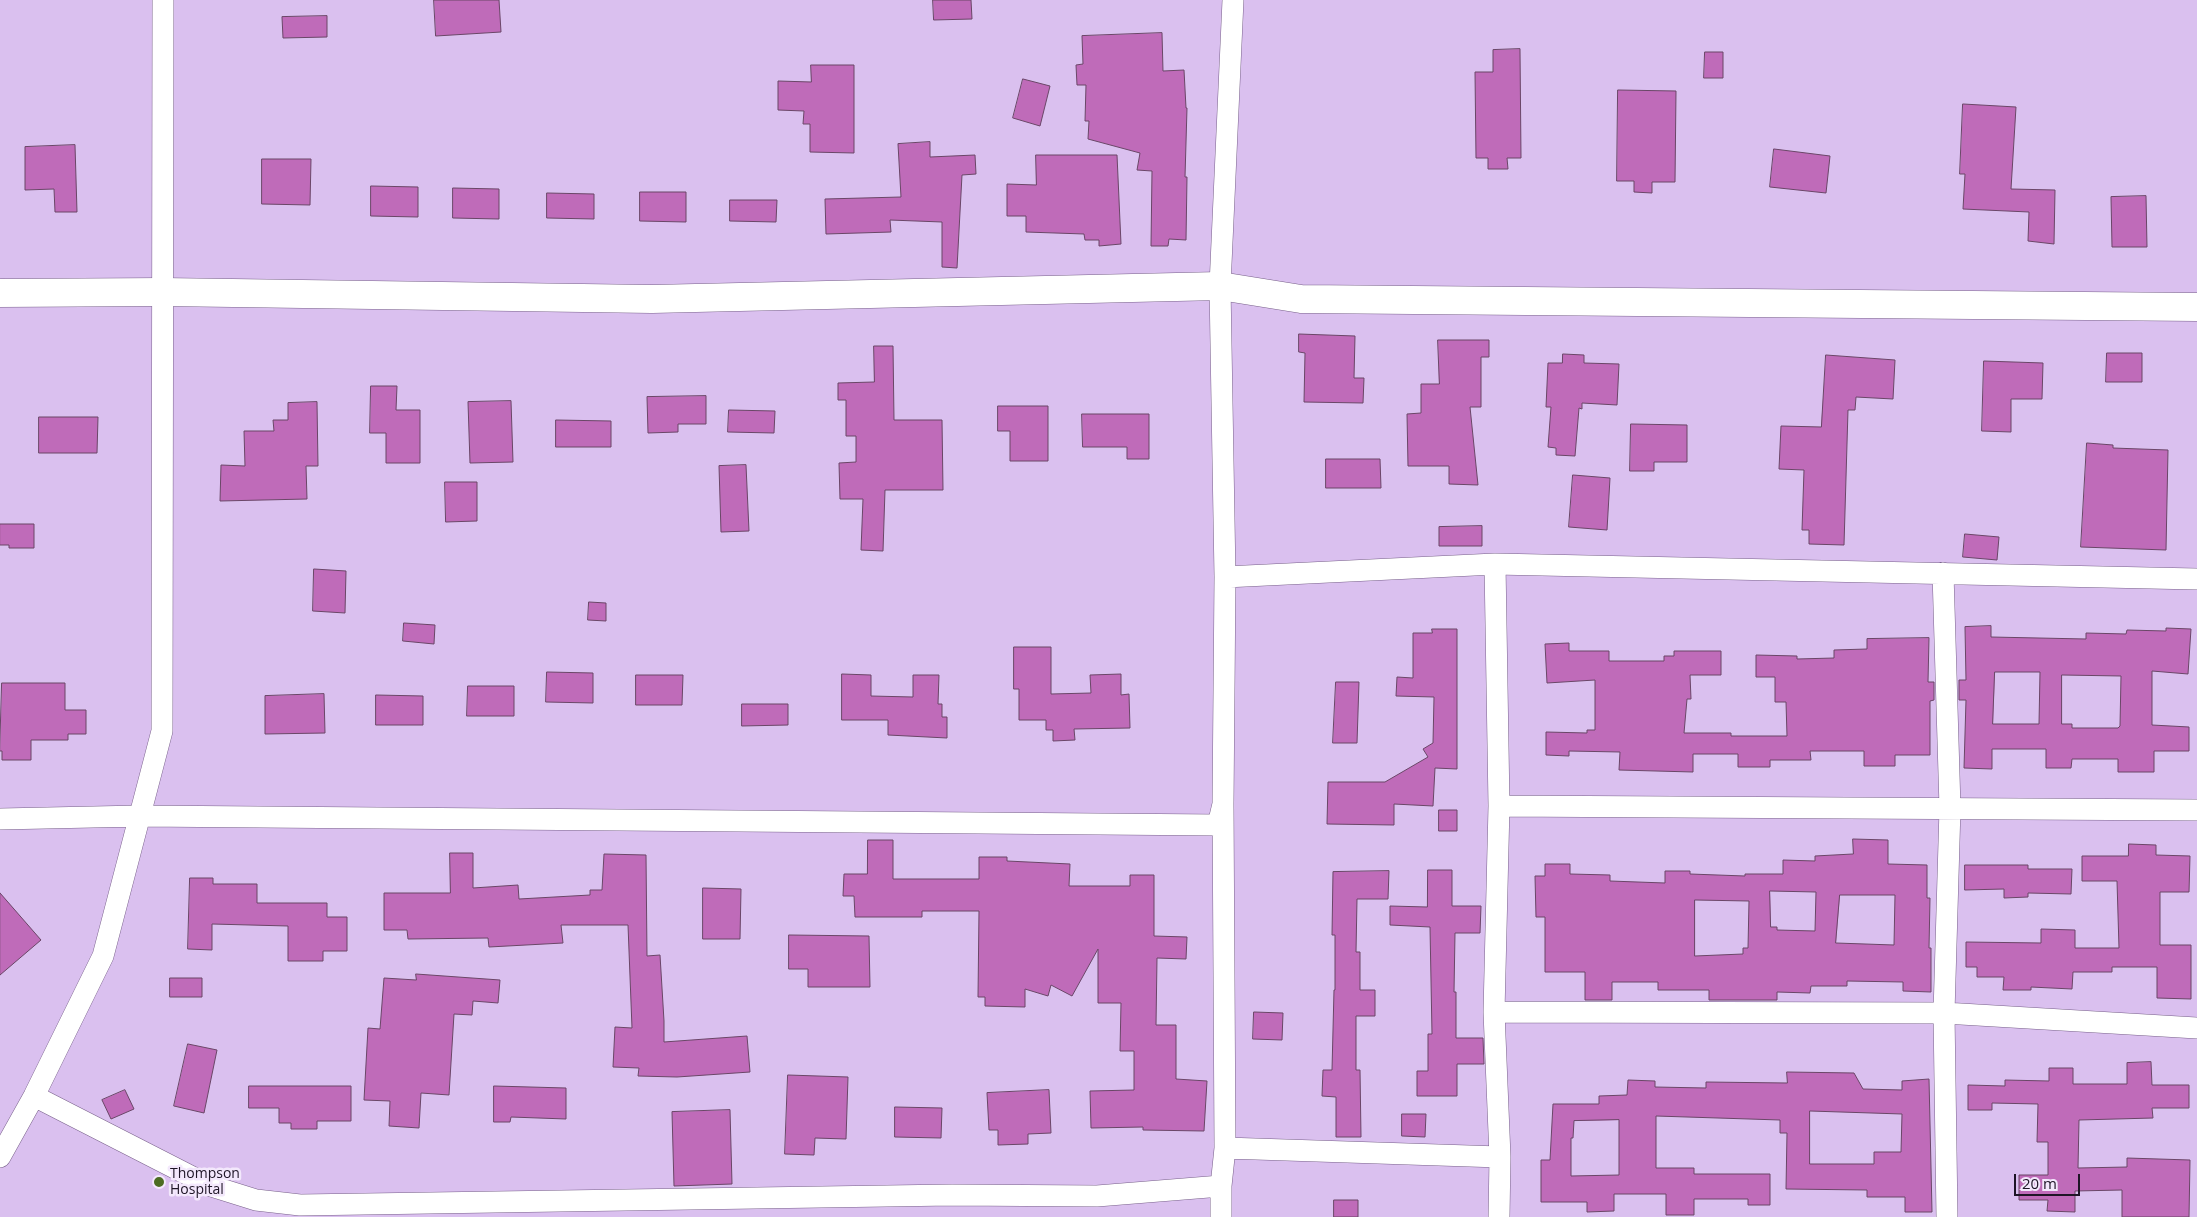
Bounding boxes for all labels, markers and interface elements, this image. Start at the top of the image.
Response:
scale bar [2017,1164,2083,1196]
place label: Thompson Hospital [170,1166,240,1198]
text: 20 m [2022,1173,2057,1193]
marker: Thompson Hospital [152,1175,166,1189]

